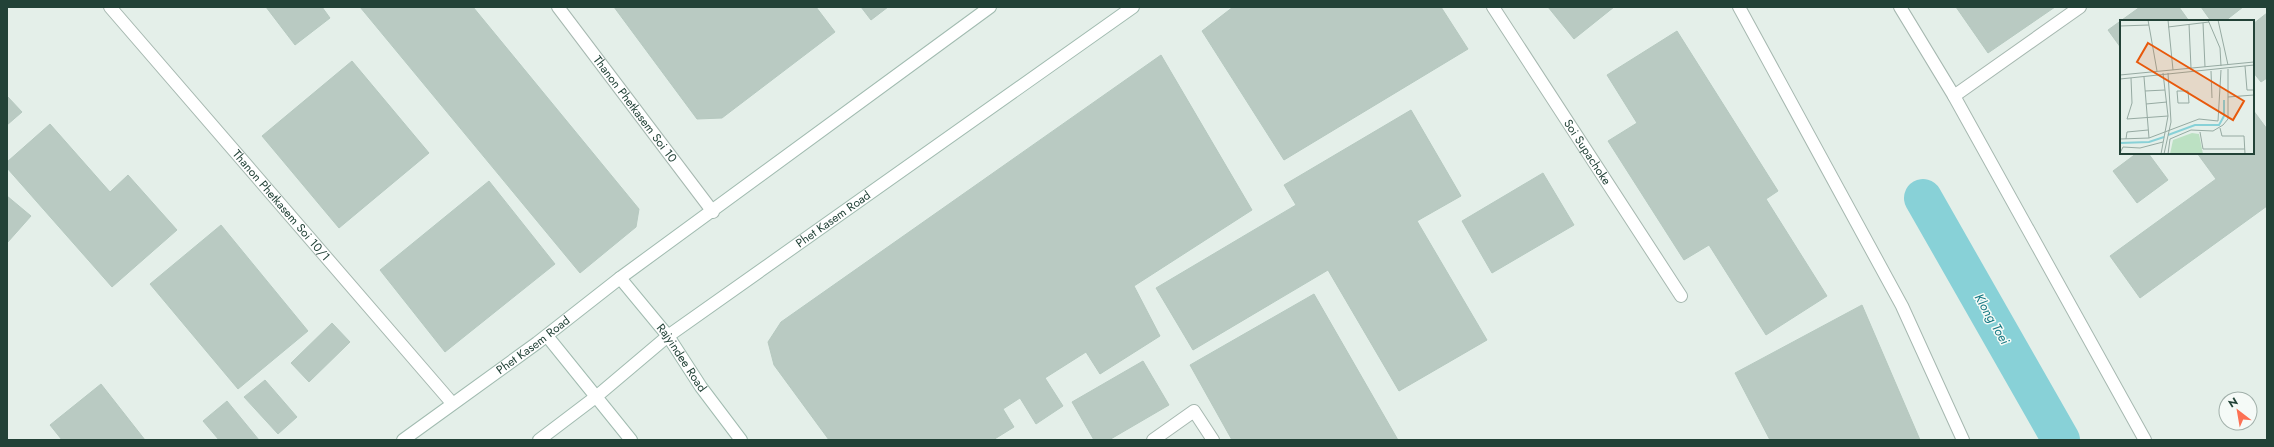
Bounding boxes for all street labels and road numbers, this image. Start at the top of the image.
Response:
street label: Thanon Phetkasem Soi 10 [589,52,682,166]
street label: Soi Supachoke [1559,116,1615,188]
street label: Thanon Phetkasem Soi 10/1 [228,146,334,265]
street label: Phet Kasem Road [792,186,874,252]
street label: Phet Kasem Road [492,311,574,379]
street label: Rajyindee Road [652,320,711,396]

